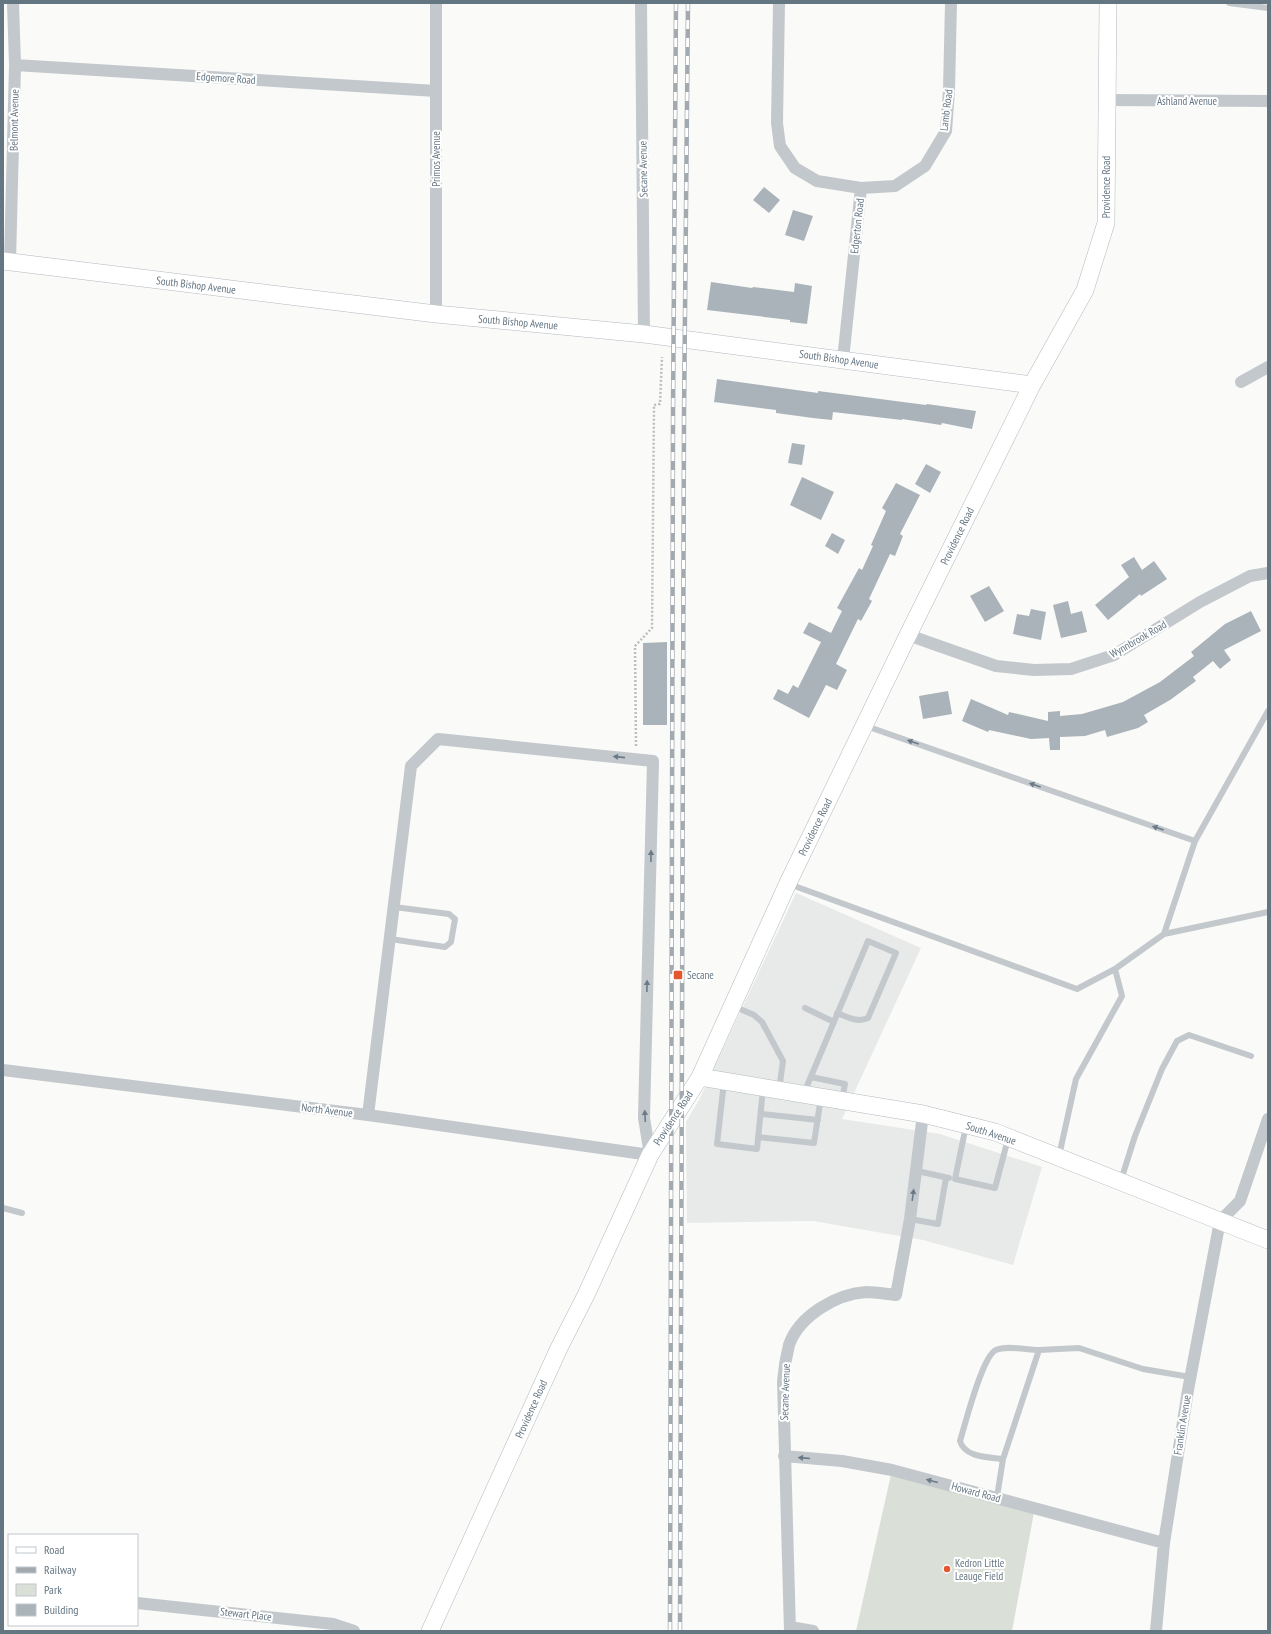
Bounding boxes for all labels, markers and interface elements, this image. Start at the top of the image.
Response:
street label: Edgemore Road [196,69,256,87]
street label: Belmont Avenue [6,88,22,151]
street label: Lamb Road [937,88,956,132]
street label: Ashland Avenue [1157,94,1218,108]
street label: Primos Avenue [429,131,443,187]
street label: Secane Avenue [635,140,650,197]
street label: Providence Road [1099,156,1113,218]
street label: Edgerton Road [847,197,867,254]
street label: South Bishop Avenue [155,273,237,297]
street label: South Bishop Avenue [478,312,559,332]
street label: South Bishop Avenue [798,347,880,372]
street label: Providence Road [937,505,977,567]
street label: Wynnbrook Road [1107,617,1169,661]
one-way arrow [906,739,918,745]
one-way arrow [613,754,625,760]
one-way arrow [1029,782,1041,788]
street label: Providence Road [795,796,835,858]
one-way arrow [1152,825,1164,831]
one-way arrow [647,850,654,862]
place label: Secane [687,968,714,982]
marker: Secane [672,969,684,981]
one-way arrow [644,979,650,992]
street label: Providence Road [650,1088,696,1148]
street label: North Avenue [301,1100,354,1120]
one-way arrow [641,1110,648,1122]
street label: South Avenue [964,1118,1018,1148]
one-way arrow [910,1189,916,1201]
street label: Secane Avenue [777,1363,793,1421]
street label: Providence Road [512,1377,550,1440]
street label: Franklin Avenue [1170,1393,1194,1456]
one-way arrow [798,1454,810,1461]
one-way arrow [926,1477,938,1483]
street label: Howard Road [950,1479,1002,1505]
legend [8,1534,138,1626]
text: Road [44,1542,64,1557]
place label: Kedron Little Leauge Field [955,1556,1005,1583]
text: Railway [44,1562,77,1577]
marker: Kedron Little Leauge Field [942,1564,952,1574]
text: Park [44,1582,62,1597]
text: Building [44,1602,79,1617]
street label: Stewart Place [219,1604,273,1624]

